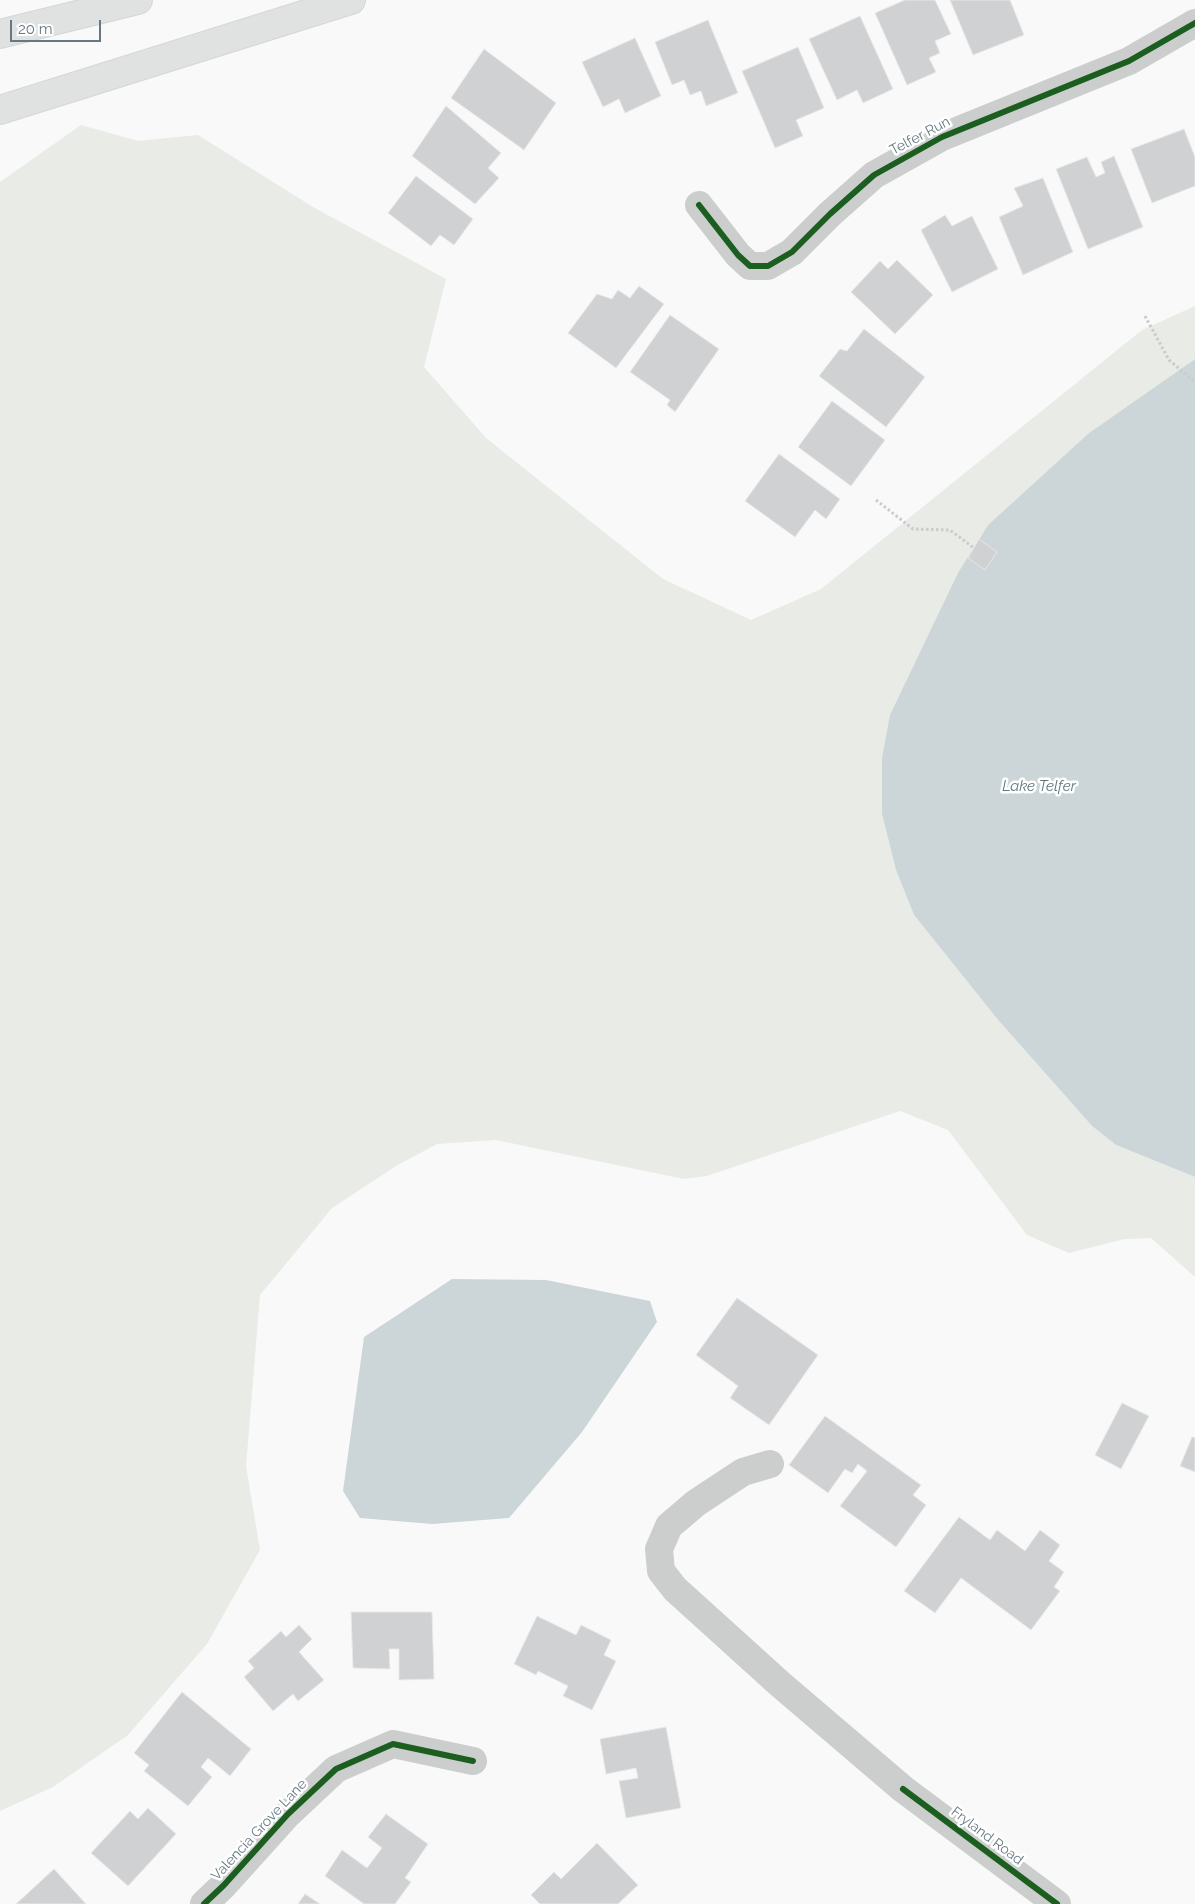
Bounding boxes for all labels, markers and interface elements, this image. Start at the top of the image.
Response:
scale bar [12,10,104,42]
text: 20 m [18,20,53,38]
street label: Telfer Run [887,113,953,159]
water label: Lake Telfer [1002,777,1076,795]
street label: Valencia Grove Lane [208,1776,310,1884]
street label: Fryland Road [948,1804,1026,1868]

